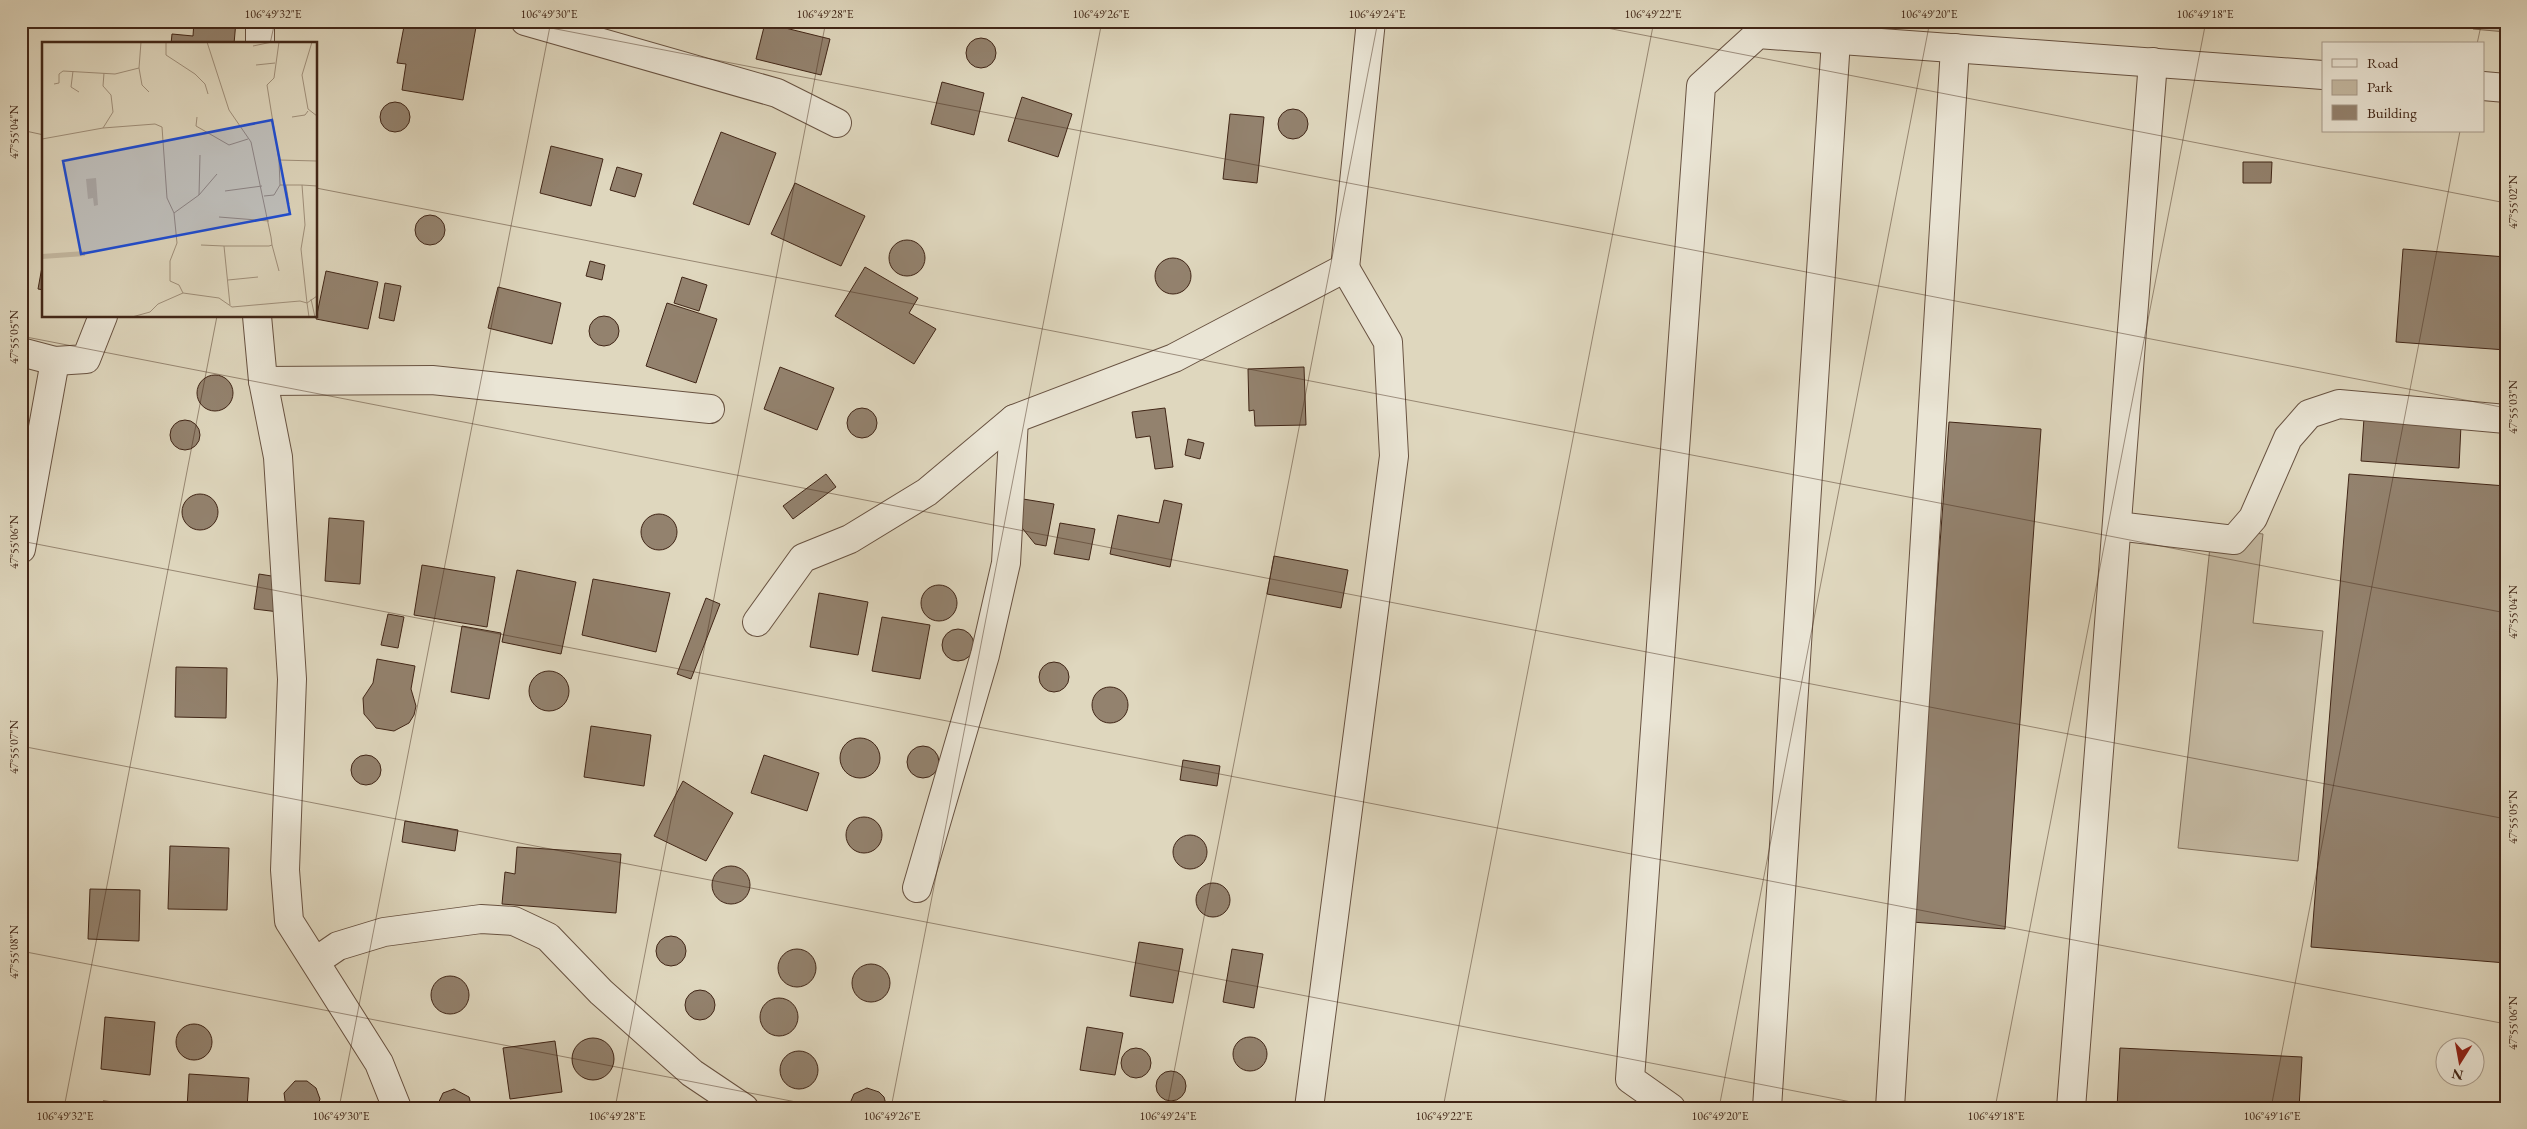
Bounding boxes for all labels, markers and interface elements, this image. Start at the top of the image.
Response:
text: 106°49'32"E [245,6,302,22]
text: 106°49'30"E [521,6,578,22]
text: 106°49'28"E [797,6,854,22]
text: 106°49'26"E [1073,6,1130,22]
text: 106°49'24"E [1349,6,1406,22]
text: 106°49'22"E [1625,6,1682,22]
text: 106°49'20"E [1901,6,1958,22]
text: 106°49'18"E [2177,6,2234,22]
inset map [42,42,318,318]
legend [2322,42,2484,132]
text: Road [2367,53,2399,72]
text: Park [2367,77,2394,96]
text: Building [2367,103,2417,122]
text: 47°55'04"N [6,105,22,159]
text: 47°55'02"N [2505,175,2521,229]
text: 47°55'05"N [6,310,22,364]
text: 47°55'03"N [2505,380,2521,434]
text: 47°55'06"N [6,515,22,569]
text: 47°55'04"N [2505,585,2521,639]
text: 47°55'07"N [6,720,22,774]
text: 47°55'05"N [2505,790,2521,844]
text: 47°55'08"N [6,925,22,979]
text: 47°55'06"N [2505,996,2521,1050]
north arrow [2434,1036,2484,1086]
text: N [2450,1065,2465,1085]
text: 106°49'32"E [37,1108,94,1124]
text: 106°49'30"E [313,1108,370,1124]
text: 106°49'28"E [589,1108,646,1124]
text: 106°49'26"E [864,1108,921,1124]
text: 106°49'24"E [1140,1108,1197,1124]
text: 106°49'22"E [1416,1108,1473,1124]
text: 106°49'20"E [1692,1108,1749,1124]
text: 106°49'18"E [1968,1108,2025,1124]
text: 106°49'16"E [2244,1108,2301,1124]

